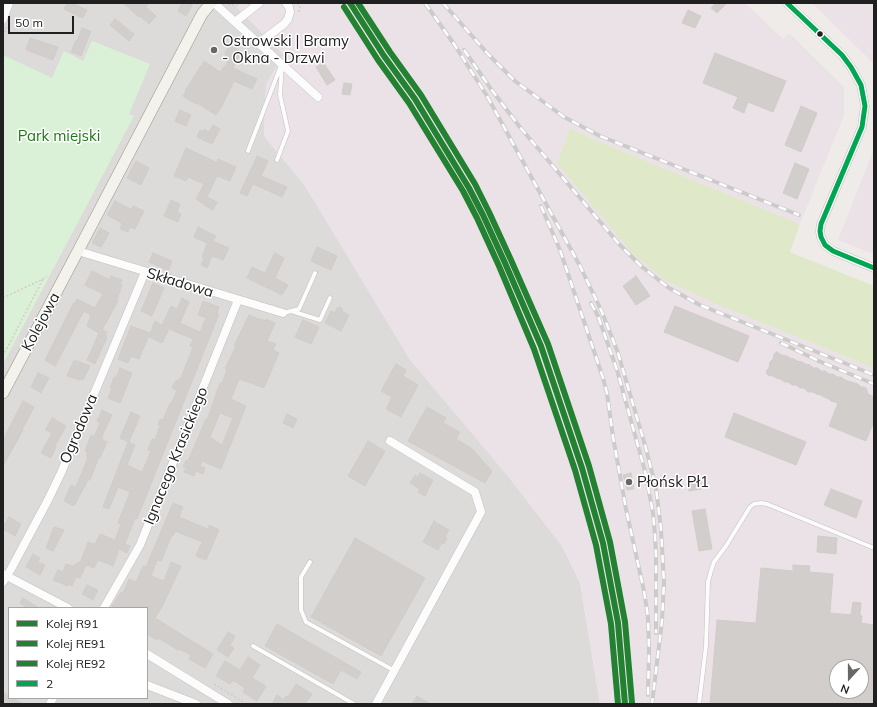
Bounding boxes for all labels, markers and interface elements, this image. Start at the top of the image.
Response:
scale bar [10,8,76,34]
text: 50 m [15,15,43,30]
unlabelled marker [815,29,825,39]
place label: Ostrowski | Bramy - Okna - Drzwi [222,32,349,67]
marker: Ostrowski | Bramy - Okna - Drzwi [209,45,219,55]
park label: Park miejski [18,127,100,145]
street label: Składowa [144,264,216,302]
street label: Kolejowa [18,290,64,354]
street label: Ignacego Krasickiego [140,384,212,528]
street label: Ogrodowa [56,391,102,467]
place label: Płońsk Pł1 [637,473,709,491]
marker: Płońsk Pł1 [624,477,634,487]
legend [8,607,148,699]
text: Kolej R91 [46,616,98,631]
text: Kolej RE91 [46,636,105,651]
text: Kolej RE92 [46,656,105,671]
north arrow [829,659,869,699]
text: 2 [46,676,53,691]
text: N [839,681,851,697]

